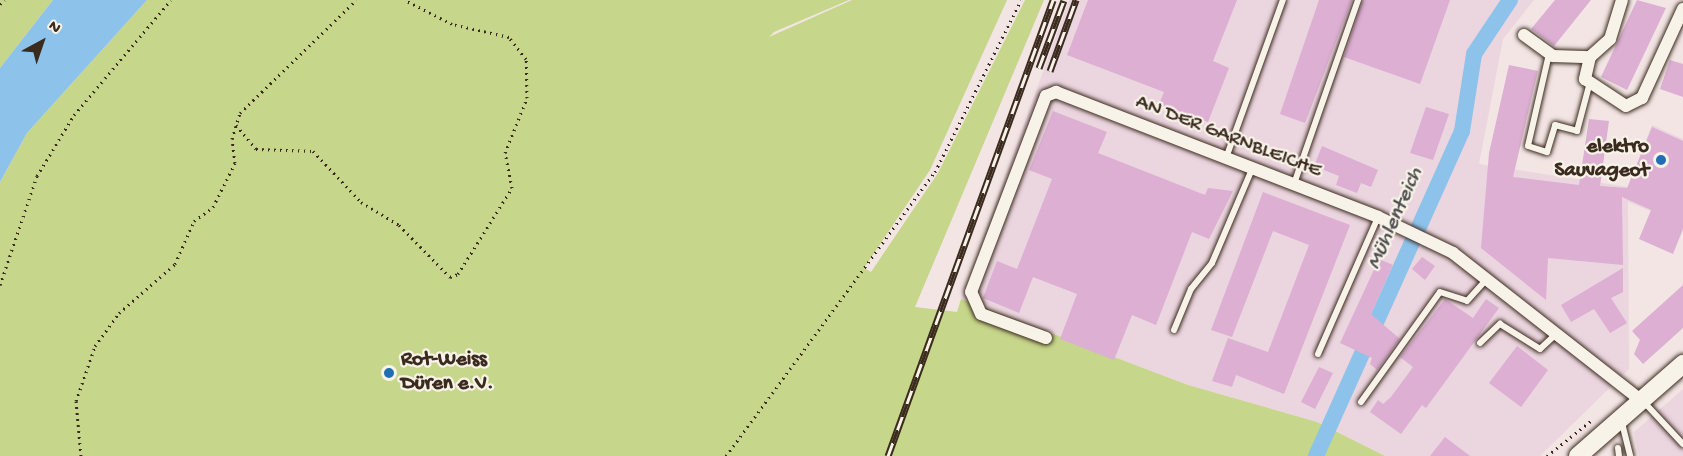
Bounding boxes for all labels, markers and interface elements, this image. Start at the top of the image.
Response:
north arrow [12,12,72,72]
text: N [44,17,64,38]
street label: AN DER GARNBLEICHE [1131,91,1325,185]
place label: elektro Sauvageot [1555,135,1649,185]
marker: elektro Sauvageot [1654,153,1668,167]
water label: Mühlenteich [1362,164,1430,274]
place label: Rot-Weiss Düren e.V. [401,348,493,398]
marker: Rot-Weiss Düren e.V. [382,366,396,380]

